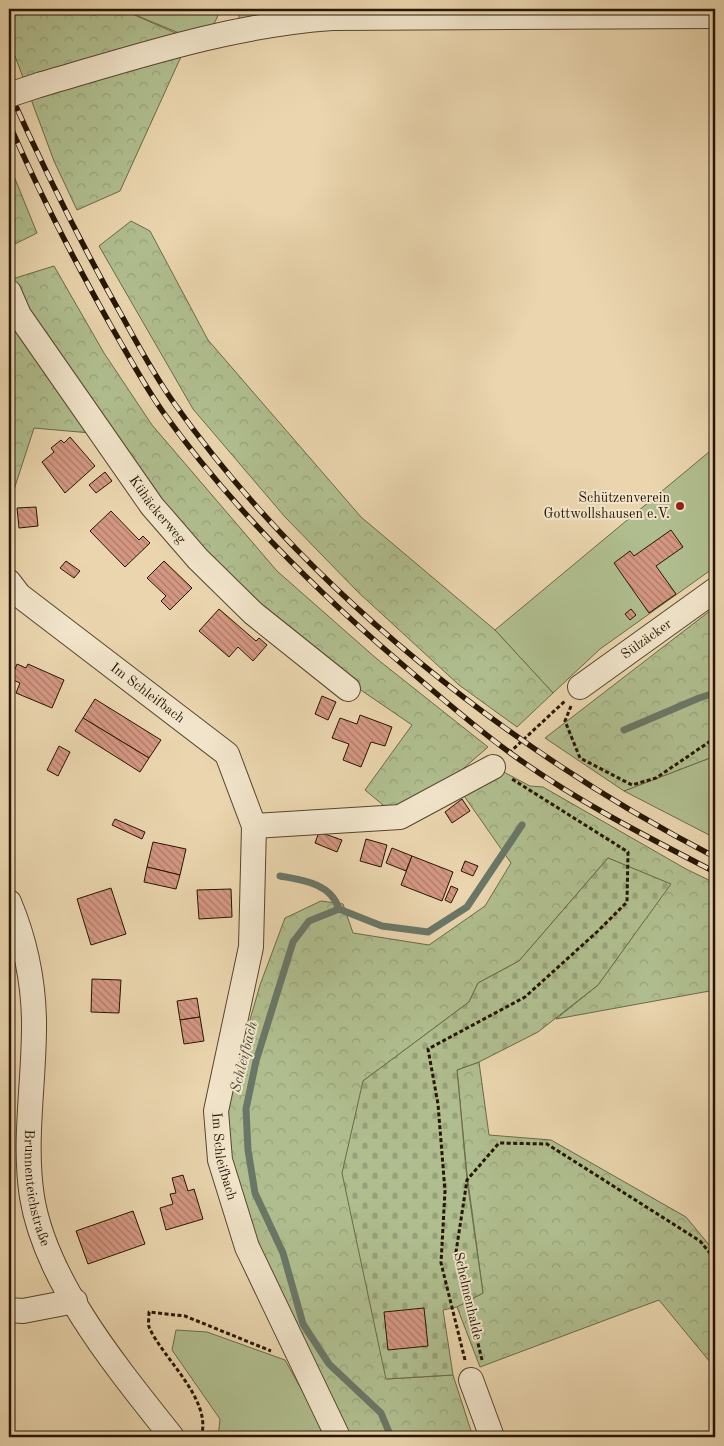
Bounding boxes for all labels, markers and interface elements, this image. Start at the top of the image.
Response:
street label: Kühäckerweg [126,473,189,547]
place label: Schützenverein Gottwollshausen e.V. [543,491,670,521]
marker: Schützenverein Gottwollshausen e.V. [674,500,686,512]
street label: Sülzäcker [619,616,675,662]
street label: Im Schleifbach [108,660,187,726]
water label: Schleifbach [229,1019,261,1094]
street label: Im Schleifbach [209,1112,239,1202]
street label: Brunnenteichstraße [22,1129,52,1248]
street label: Schelmenhalde [451,1251,485,1341]

